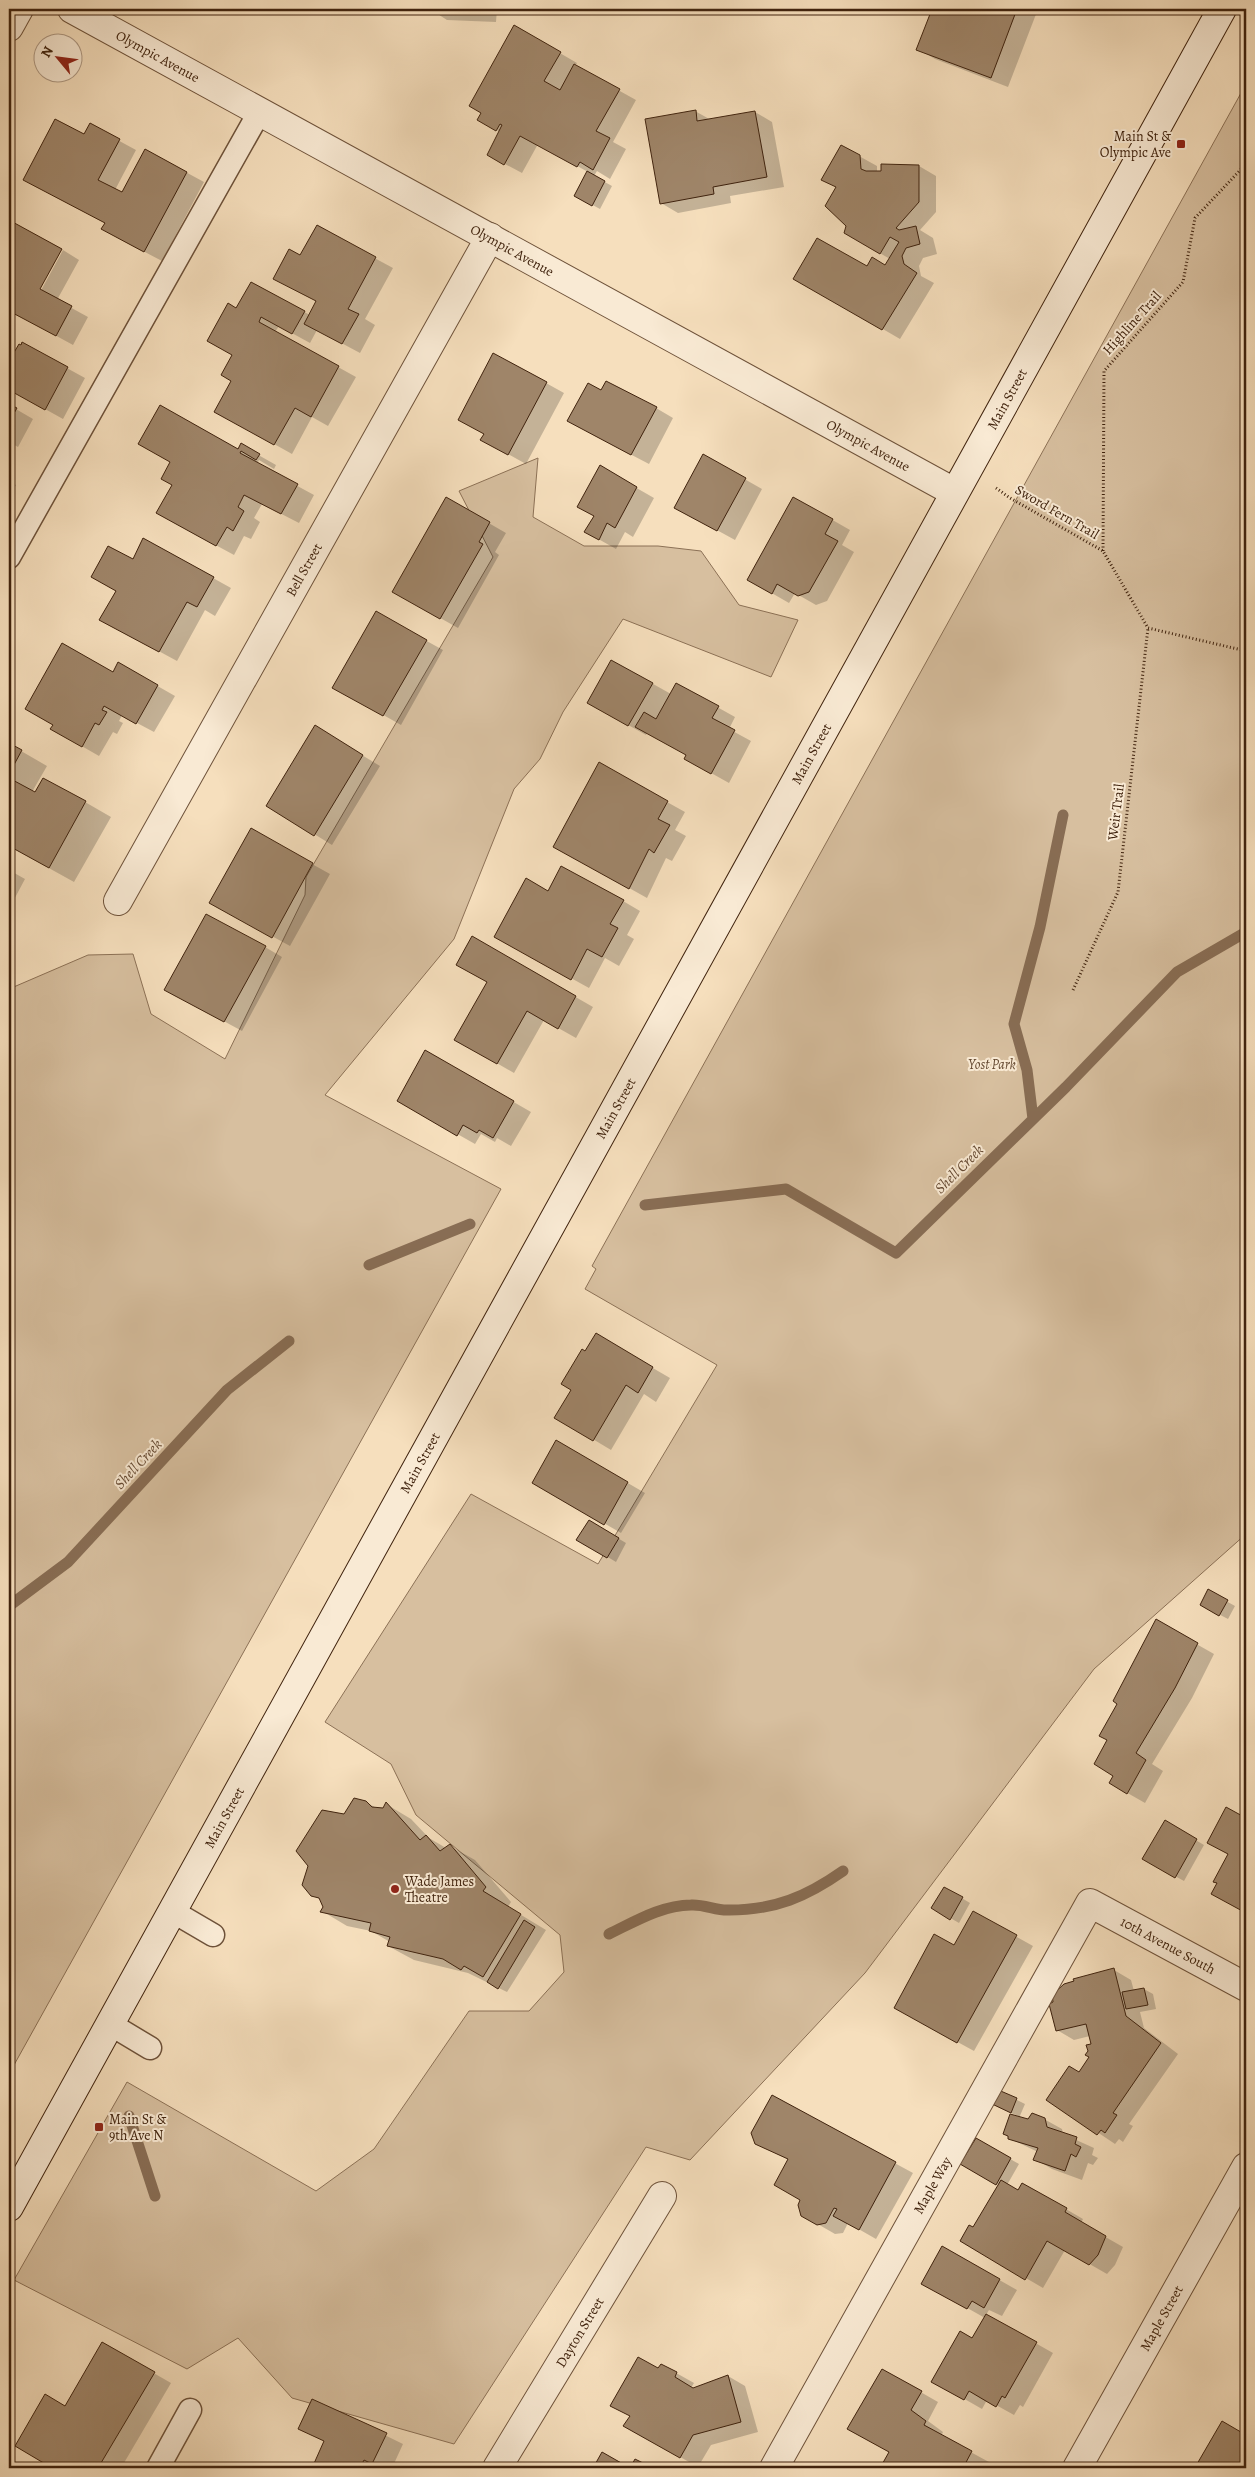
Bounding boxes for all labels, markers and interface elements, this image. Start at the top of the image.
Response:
street label: Olympic Avenue [113,25,203,87]
north arrow [32,32,82,82]
text: N [36,43,58,61]
place label: Main St & Olympic Ave [1100,127,1171,162]
marker: Main St & Olympic Ave [1175,138,1187,150]
street label: Olympic Avenue [467,219,558,281]
street label: Highline Trail [1098,287,1166,359]
street label: Main Street [982,365,1031,433]
street label: Olympic Avenue [823,414,914,476]
street label: Sword Fern Trail [1011,480,1103,544]
street label: Bell Street [281,539,327,600]
street label: Main Street [787,719,836,788]
street label: Weir Trail [1103,782,1129,842]
park label: Yost Park [968,1055,1016,1074]
street label: Main Street [591,1074,640,1142]
water label: Shell Creek [930,1140,988,1198]
street label: Main Street [395,1428,444,1497]
water label: Shell Creek [110,1434,166,1493]
street label: Main Street [199,1783,249,1851]
place label: Wade James Theatre [404,1872,474,1907]
marker: Wade James Theatre [389,1883,401,1895]
street label: 10th Avenue South [1117,1912,1219,1979]
place label: Main St & 9th Ave N [109,2110,166,2145]
marker: Main St & 9th Ave N [93,2121,105,2133]
street label: Maple Way [909,2153,956,2217]
street label: Maple Street [1135,2281,1187,2354]
street label: Dayton Street [551,2293,608,2371]

